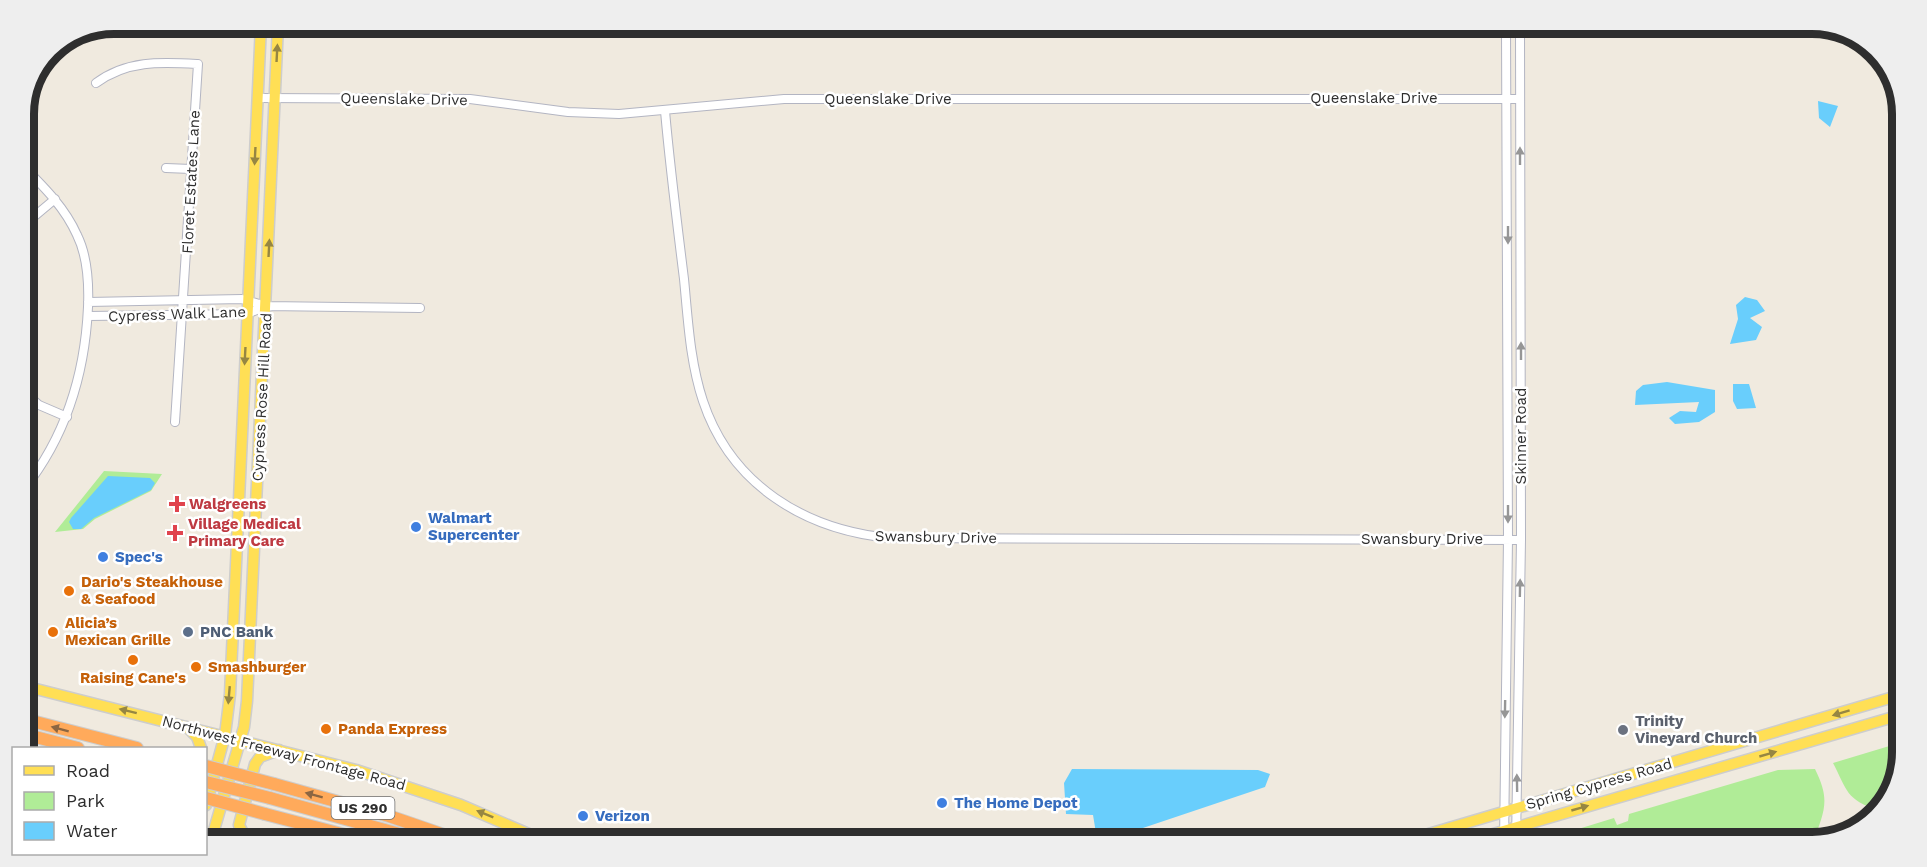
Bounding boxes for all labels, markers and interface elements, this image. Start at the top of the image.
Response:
one-way arrow [272,44,281,63]
street label: Queenslake Drive [340,89,468,109]
street label: Queenslake Drive [1310,89,1438,107]
street label: Queenslake Drive [824,90,952,108]
street label: Floret Estates Lane [178,110,204,254]
one-way arrow [251,147,260,166]
one-way arrow [1515,147,1525,166]
one-way arrow [1503,226,1513,245]
one-way arrow [264,238,273,257]
street label: Cypress Walk Lane [108,303,246,325]
street label: Cypress Rose Hill Road [249,312,275,482]
one-way arrow [1516,342,1526,361]
one-way arrow [241,347,250,366]
street label: Skinner Road [1512,388,1530,484]
place label: Walgreens [189,495,266,513]
marker: Walgreens [170,497,184,511]
one-way arrow [1503,505,1513,524]
place label: Walmart Supercenter [428,509,520,544]
place label: Village Medical Primary Care [188,515,301,550]
marker: Walmart Supercenter [409,520,423,534]
marker: Village Medical Primary Care [166,524,184,542]
street label: Swansbury Drive [875,527,997,547]
street label: Swansbury Drive [1361,530,1483,548]
place label: Spec's [115,548,163,566]
marker: Spec's [96,550,110,564]
place label: Dario's Steakhouse & Seafood [81,573,223,608]
one-way arrow [1515,579,1525,598]
marker: Dario's Steakhouse & Seafood [62,584,76,598]
place label: Alicia’s Mexican Grille [65,614,171,649]
place label: PNC Bank [200,623,274,641]
marker: Alicia’s Mexican Grille [46,625,60,639]
marker: PNC Bank [181,625,195,639]
marker: Raising Cane's [126,653,140,667]
place label: Smashburger [208,658,307,676]
marker: Smashburger [189,660,203,674]
place label: Raising Cane's [80,669,186,687]
one-way arrow [224,686,234,705]
one-way arrow [1500,700,1509,719]
one-way arrow [118,706,136,715]
one-way arrow [1832,709,1850,718]
street label: Northwest Freeway Frontage Road [160,712,408,794]
place label: Trinity Vineyard Church [1635,712,1757,747]
place label: Panda Express [338,720,447,738]
marker: Panda Express [319,722,333,736]
one-way arrow [51,723,69,733]
marker: Trinity Vineyard Church [1616,723,1630,737]
legend [12,747,207,855]
one-way arrow [1759,749,1777,758]
street label: Spring Cypress Road [1524,755,1674,813]
text: Road [66,760,110,781]
one-way arrow [1512,774,1522,793]
one-way arrow [305,789,323,799]
text: Park [66,790,105,811]
place label: The Home Depot [954,794,1078,812]
marker: The Home Depot [935,796,949,810]
road number: US 290 [332,797,394,819]
one-way arrow [1571,803,1589,812]
place label: Verizon [595,807,650,825]
one-way arrow [476,809,494,818]
marker: Verizon [576,809,590,823]
text: Water [66,820,118,841]

